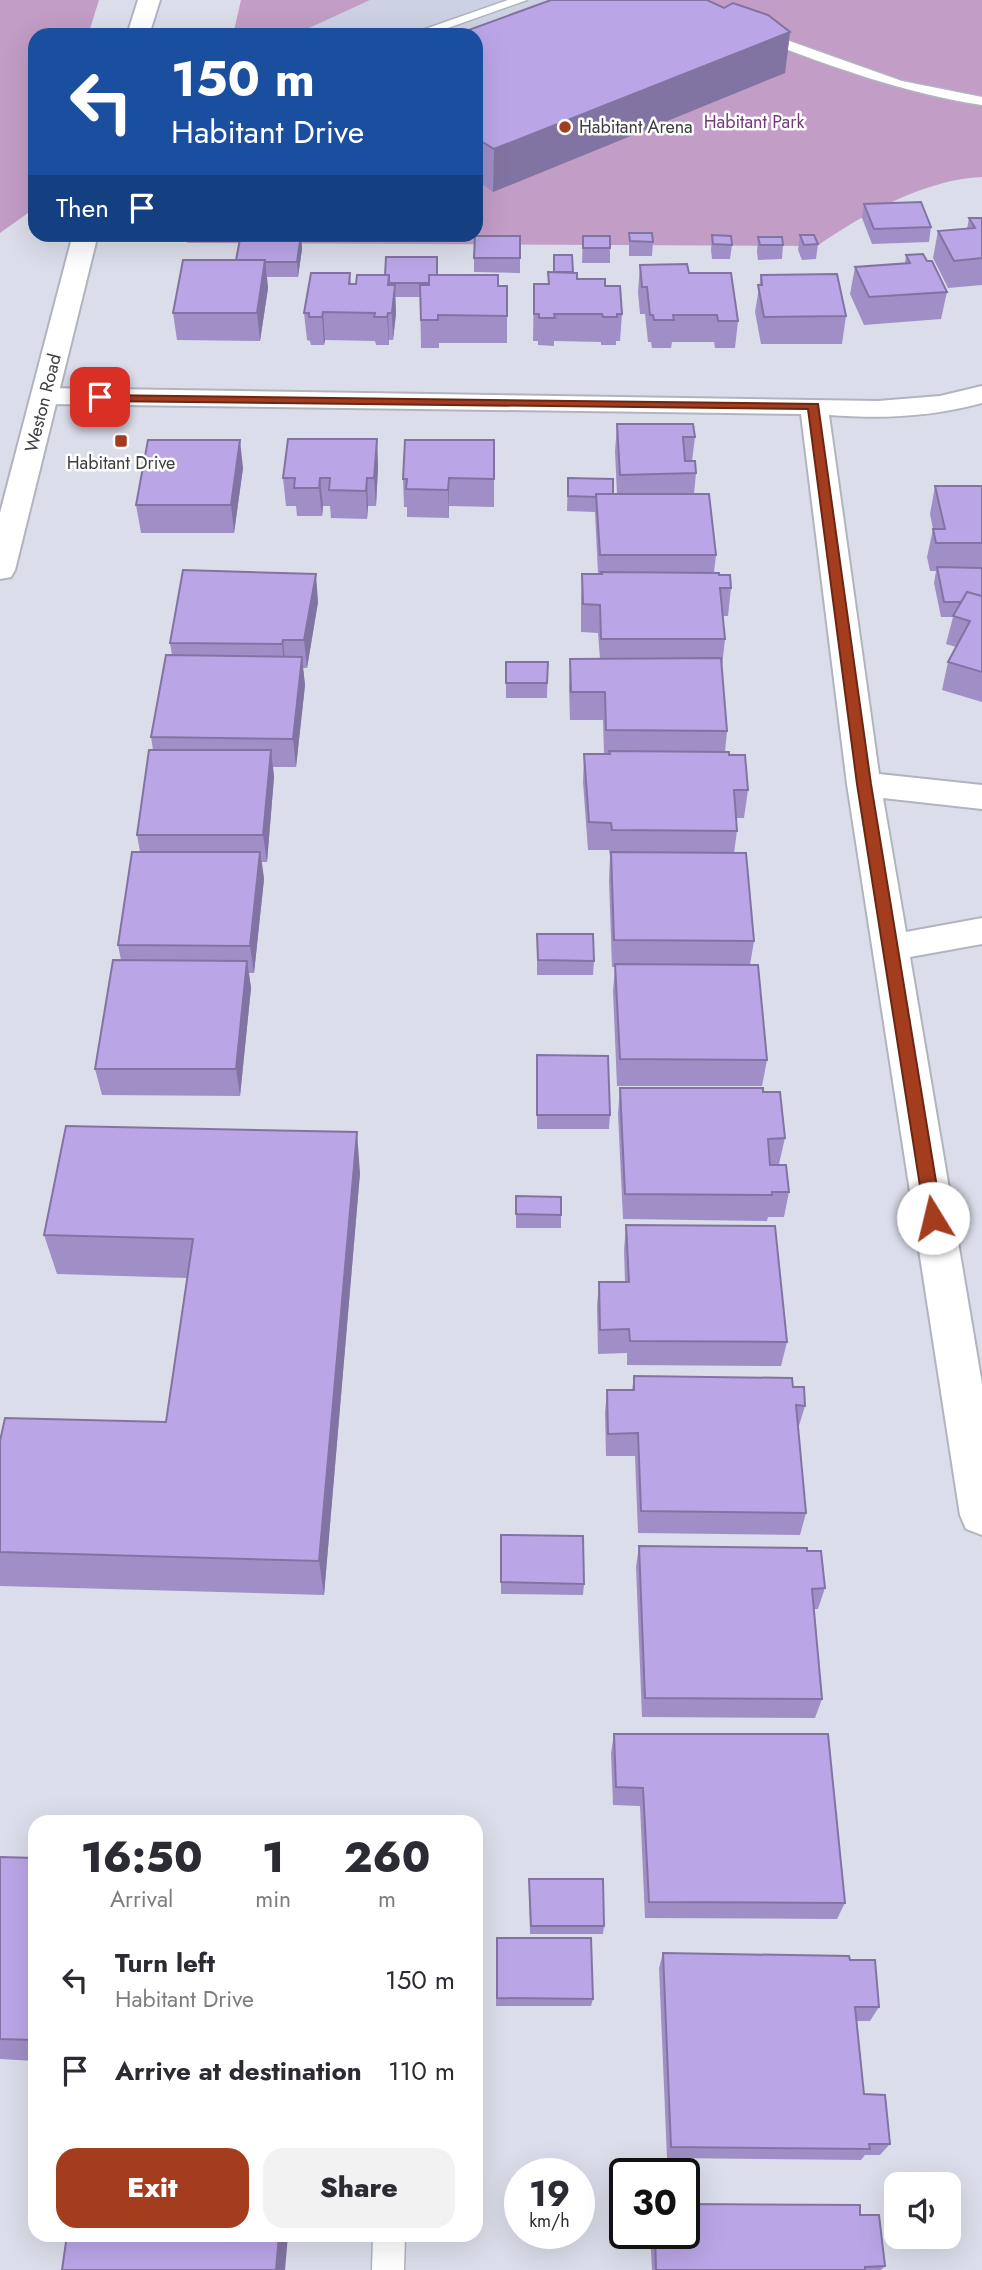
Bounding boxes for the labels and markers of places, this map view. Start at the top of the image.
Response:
place label: Habitant Arena [579,114,693,140]
marker: Habitant Arena [557,119,573,135]
pin [70,367,130,427]
marker: Habitant Drive [113,433,129,449]
place label: Habitant Drive [67,450,175,476]

